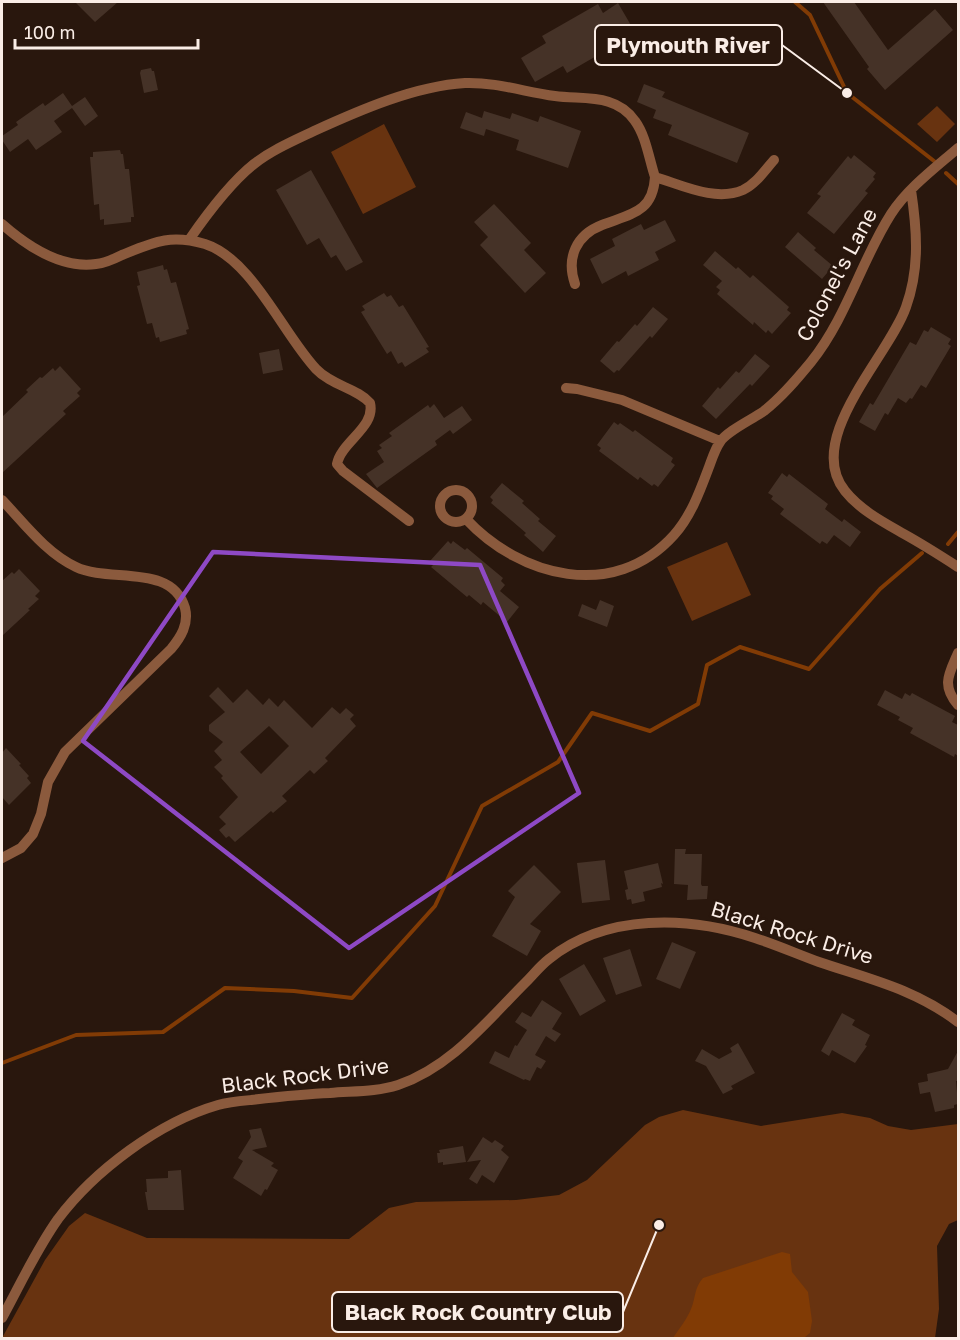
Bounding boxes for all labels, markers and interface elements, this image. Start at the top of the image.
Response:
scale bar [15,12,198,50]
text: 100 m [24,21,75,43]
callout: Plymouth River [595,25,782,65]
text: Plymouth River [606,31,770,58]
street label: Colonel's Lane [790,203,882,346]
street label: Black Rock Drive [708,895,877,969]
street label: Black Rock Drive [220,1052,390,1098]
callout: Black Rock Country Club [332,1292,623,1332]
text: Black Rock Country Club [344,1298,612,1325]

